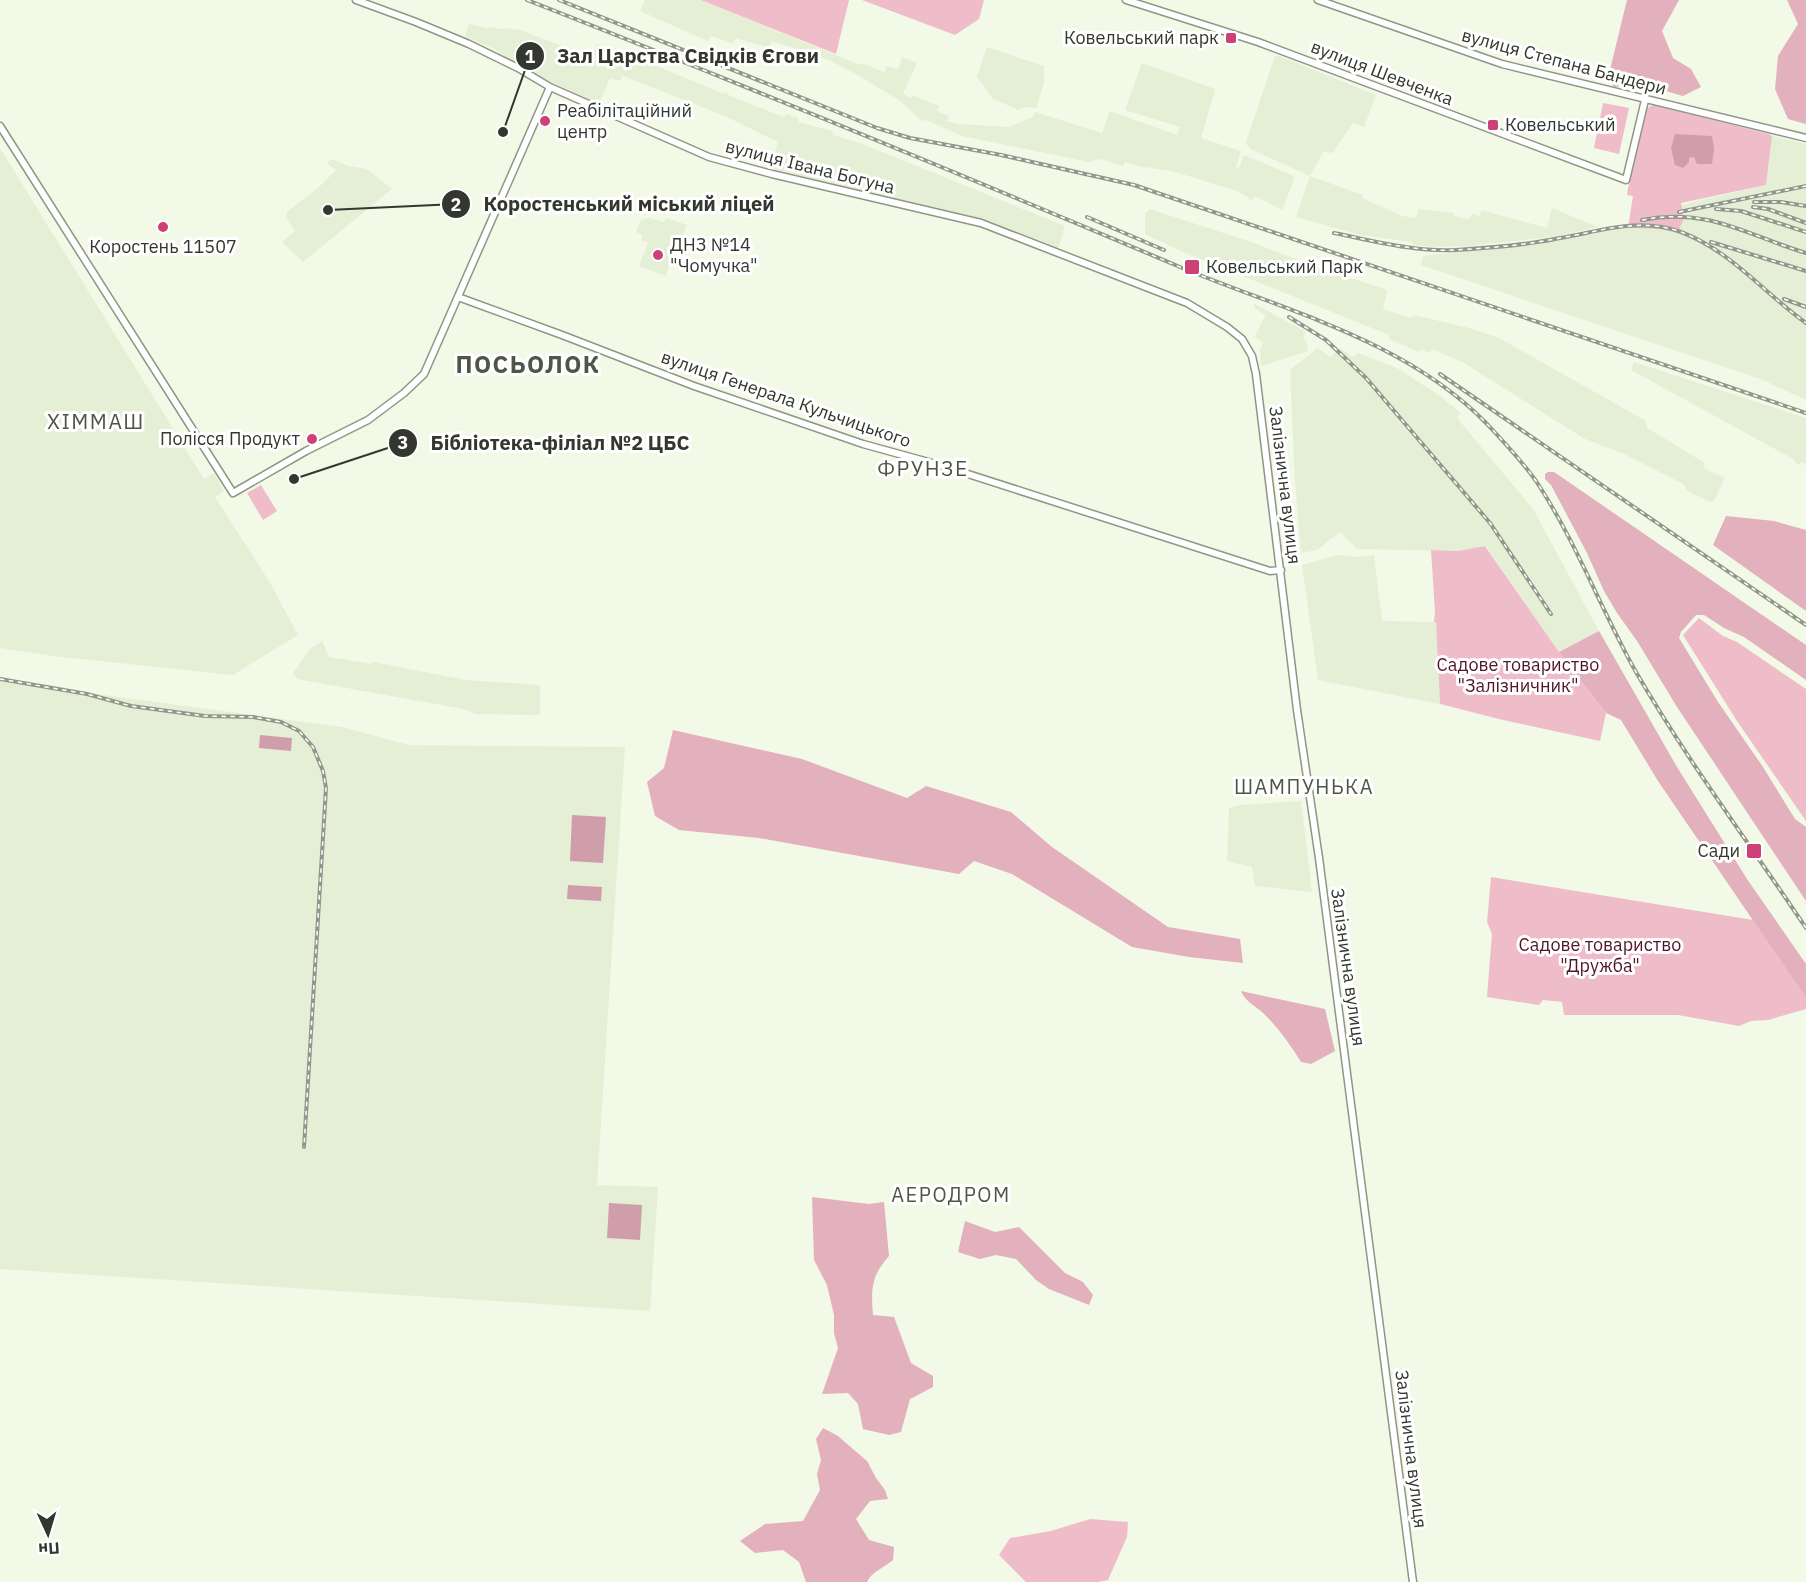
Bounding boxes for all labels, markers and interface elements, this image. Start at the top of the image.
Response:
street label: вулиця Степана Бандери [1459,23,1669,100]
place label: Ковельський парк [1064,26,1219,49]
marker: Ковельський парк [1224,31,1238,45]
street label: вулиця Шевченка [1308,35,1457,110]
callout: Зал Царства Свідків Єгови [515,37,831,75]
text: Зал Царства Свідків Єгови [557,42,819,69]
text: 1 [525,45,536,68]
place label: Реабілітаційний центр [557,99,692,143]
place label: Ковельський [1505,113,1615,136]
marker: Реабілітаційний центр [538,114,552,128]
marker: Ковельський [1486,118,1500,132]
street label: вулиця Івана Богуна [723,134,898,199]
callout: Коростенський міський ліцей [441,185,786,223]
text: Коростенський міський ліцей [483,190,775,217]
text: 2 [451,193,461,216]
marker: Коростень 11507 [156,220,170,234]
place label: ДНЗ №14 "Чомучка" [670,233,757,277]
place label: Коростень 11507 [89,235,237,258]
marker: ДНЗ №14 "Чомучка" [651,248,665,262]
place label: Ковельський Парк [1206,255,1363,278]
marker: Ковельський Парк [1183,258,1201,276]
street label: вулиця Генерала Кульчицького [658,345,914,452]
district label: ПОСЬОЛОК [455,348,601,380]
street label: Залізнична вулиця [1264,405,1307,565]
district label: ХІММАШ [47,407,145,435]
callout: Бібліотека-філіал №2 ЦБС [388,424,701,462]
place label: Полісся Продукт [160,427,300,450]
text: Бібліотека-філіал №2 ЦБС [431,429,689,456]
text: 3 [398,431,408,454]
marker: Полісся Продукт [305,432,319,446]
district label: ФРУНЗЕ [877,454,969,482]
park label: Садове товариство "Залізничник" [1437,653,1599,697]
district label: ШАМПУНЬКА [1234,773,1374,800]
place label: Сади [1697,839,1740,862]
marker: Сади [1745,842,1763,860]
street label: Залізнична вулиця [1326,886,1371,1047]
park label: Садове товариство "Дружба" [1519,933,1681,977]
district label: АЕРОДРОМ [891,1181,1011,1208]
street label: Залізнична вулиця [1390,1369,1433,1529]
north arrow [18,1504,78,1564]
text: Пн [38,1538,60,1560]

